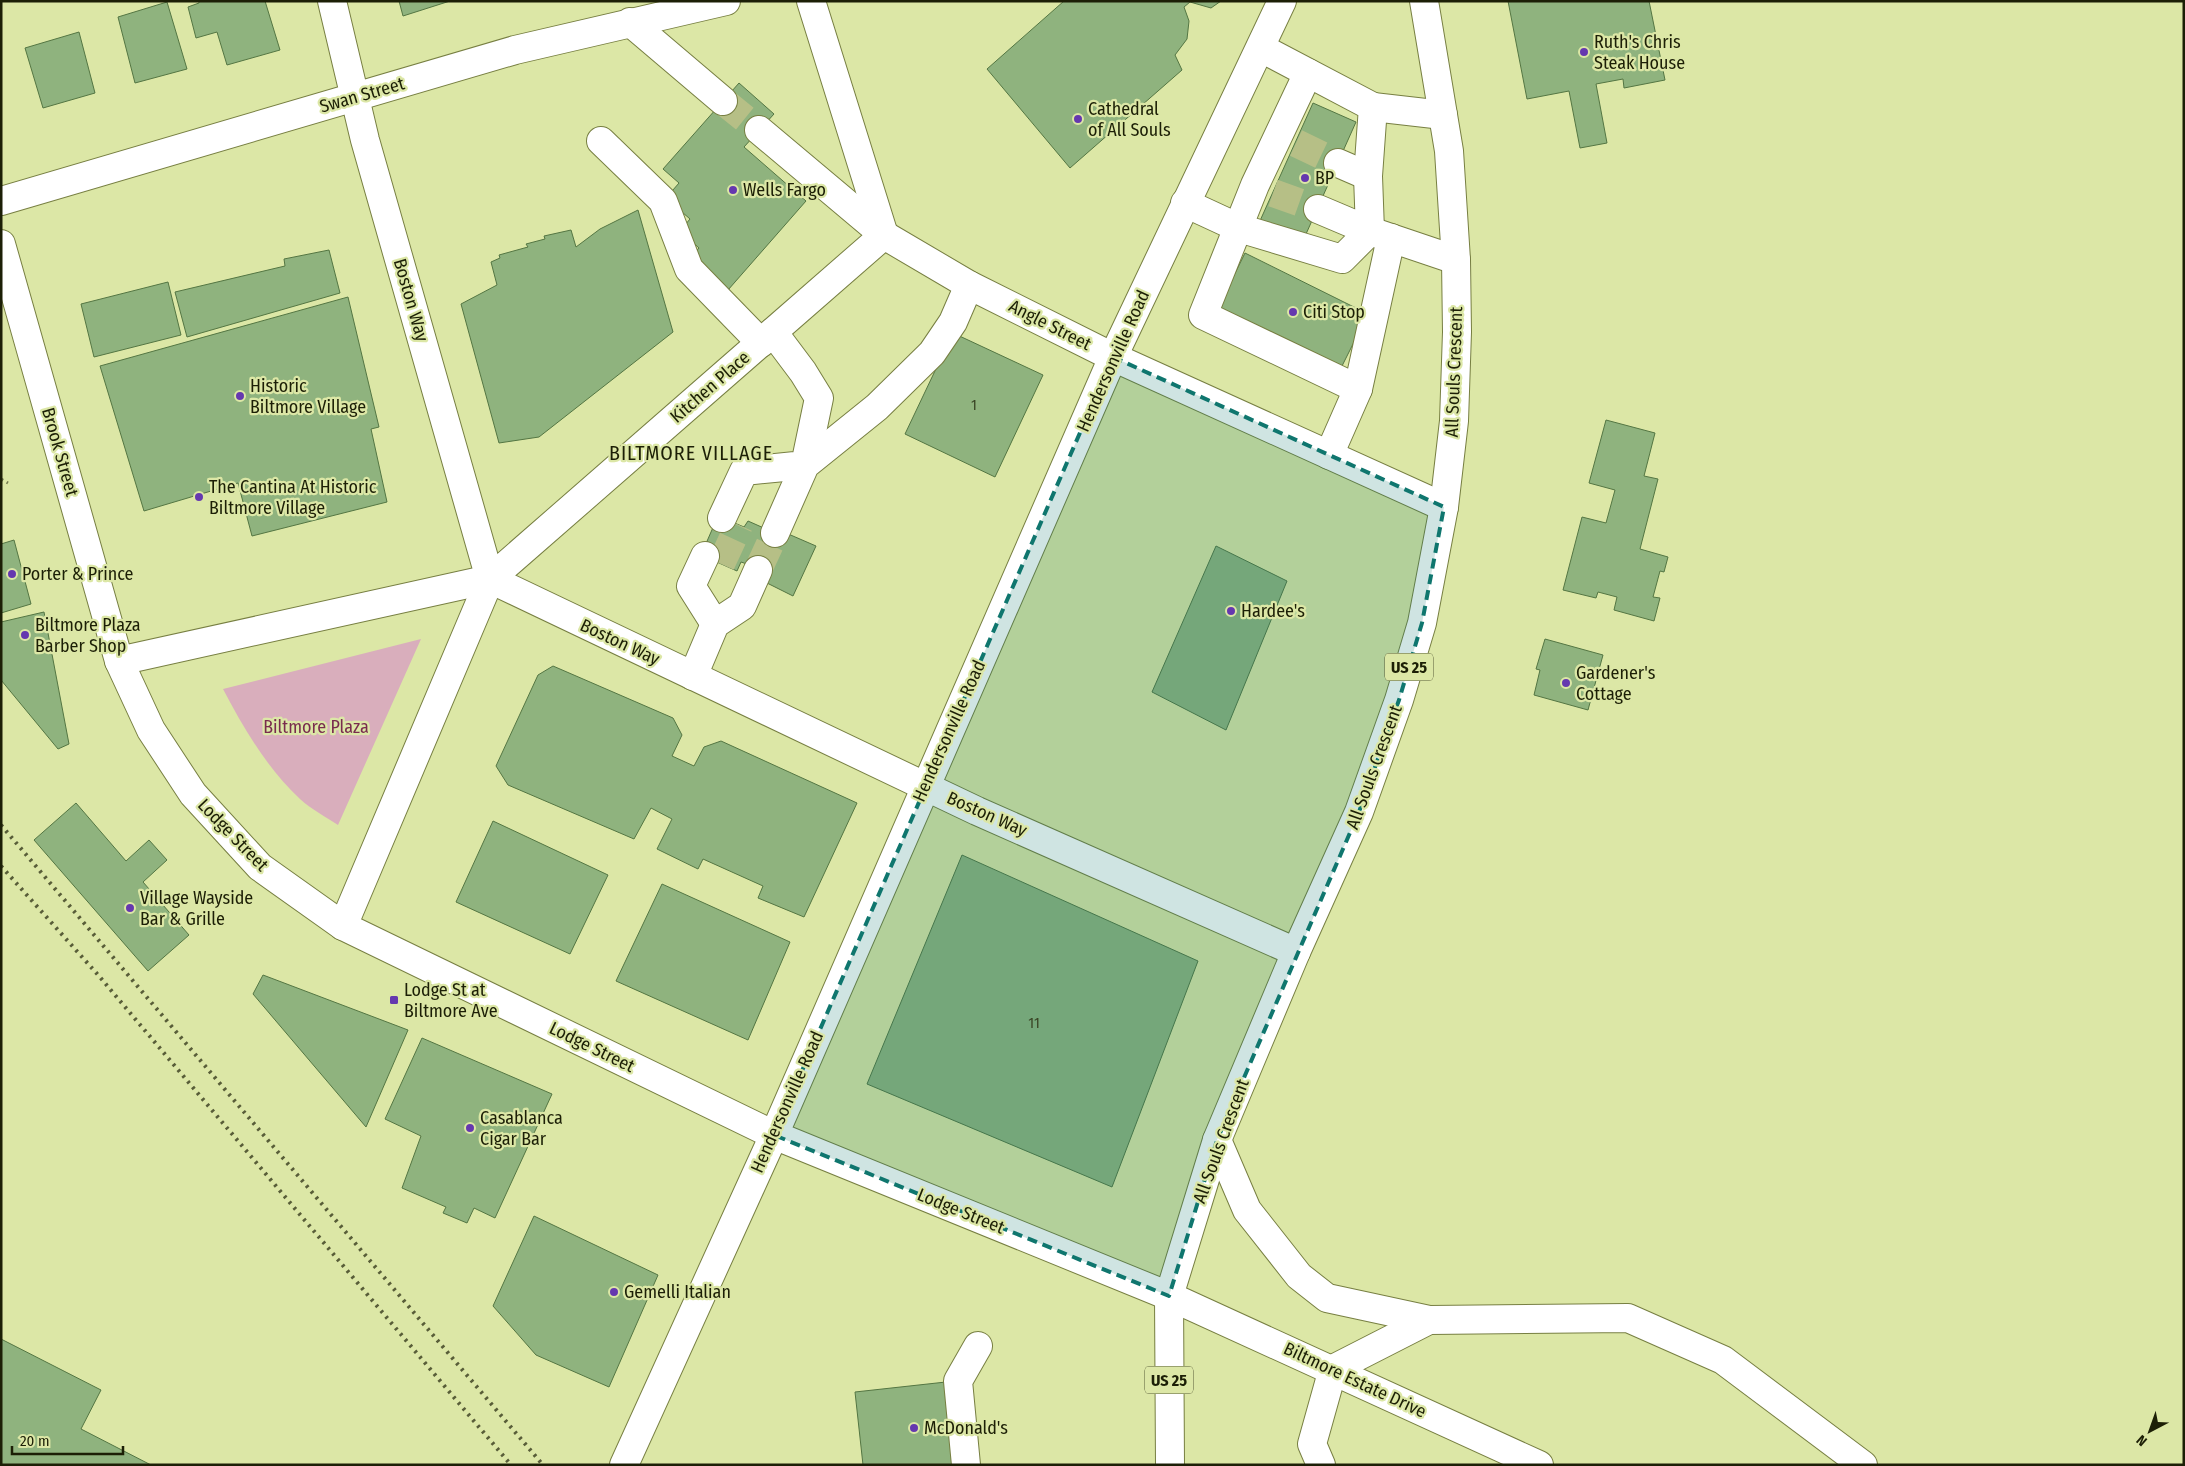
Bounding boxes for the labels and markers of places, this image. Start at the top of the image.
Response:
place label: Ruth's Chris Steak House [1594,31,1685,74]
marker: Ruth's Chris Steak House [1578,46,1590,58]
place label: Cathedral of All Souls [1088,98,1171,141]
marker: Cathedral of All Souls [1072,113,1084,125]
place label: BP [1315,167,1334,189]
marker: BP [1299,172,1311,184]
place label: Wells Fargo [743,179,826,201]
marker: Wells Fargo [727,184,739,196]
place label: Citi Stop [1303,301,1365,323]
marker: Citi Stop [1287,306,1299,318]
place label: Historic Biltmore Village [250,375,366,418]
marker: Historic Biltmore Village [234,390,246,402]
place label: The Cantina At Historic Biltmore Village [209,476,377,519]
marker: The Cantina At Historic Biltmore Village [193,491,205,503]
place label: Porter & Prince [22,563,134,585]
marker: Porter & Prince [6,568,18,580]
place label: Hardee's [1241,600,1305,622]
marker: Hardee's [1225,605,1237,617]
place label: Biltmore Plaza Barber Shop [35,614,141,657]
marker: Biltmore Plaza Barber Shop [19,629,31,641]
place label: Gardener's Cottage [1576,662,1656,705]
marker: Gardener's Cottage [1560,677,1572,689]
place label: Village Wayside Bar & Grille [140,887,253,930]
marker: Village Wayside Bar & Grille [124,902,136,914]
place label: Lodge St at Biltmore Ave [404,979,498,1022]
marker: Lodge St at Biltmore Ave [388,994,400,1006]
place label: Casablanca Cigar Bar [480,1107,563,1150]
marker: Casablanca Cigar Bar [464,1122,476,1134]
place label: Gemelli Italian [624,1281,731,1303]
marker: Gemelli Italian [608,1286,620,1298]
place label: McDonald's [924,1417,1008,1439]
marker: McDonald's [908,1422,920,1434]

